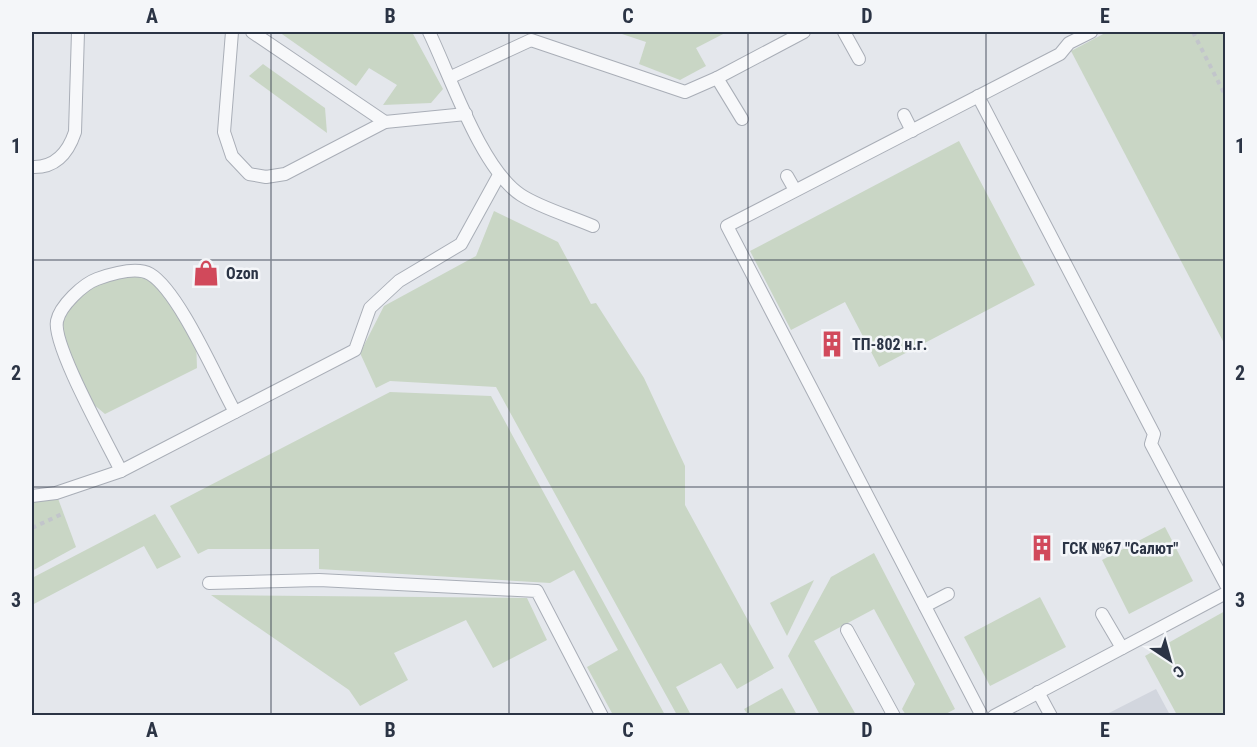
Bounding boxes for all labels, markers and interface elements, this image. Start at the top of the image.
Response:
text: A [146,4,158,28]
text: B [384,4,396,28]
text: C [622,4,634,28]
text: D [861,4,873,28]
text: E [1100,4,1110,28]
text: 1 [11,134,21,158]
text: 1 [1235,134,1245,158]
shop icon: Ozon [191,258,221,288]
place label: Ozon [226,264,259,283]
building icon: ТП-802 н.г. [817,329,847,359]
place label: ТП-802 н.г. [852,335,927,354]
text: 2 [11,361,21,385]
text: 2 [1235,361,1245,385]
building icon: ГСК №67 "Салют" [1027,533,1057,563]
place label: ГСК №67 "Салют" [1062,539,1178,558]
text: 3 [11,588,21,612]
text: 3 [1235,588,1245,612]
north arrow [1140,630,1200,690]
text: С [1169,661,1188,682]
text: A [146,718,158,742]
text: B [384,718,396,742]
text: C [622,718,634,742]
text: D [861,718,873,742]
text: E [1100,718,1110,742]

